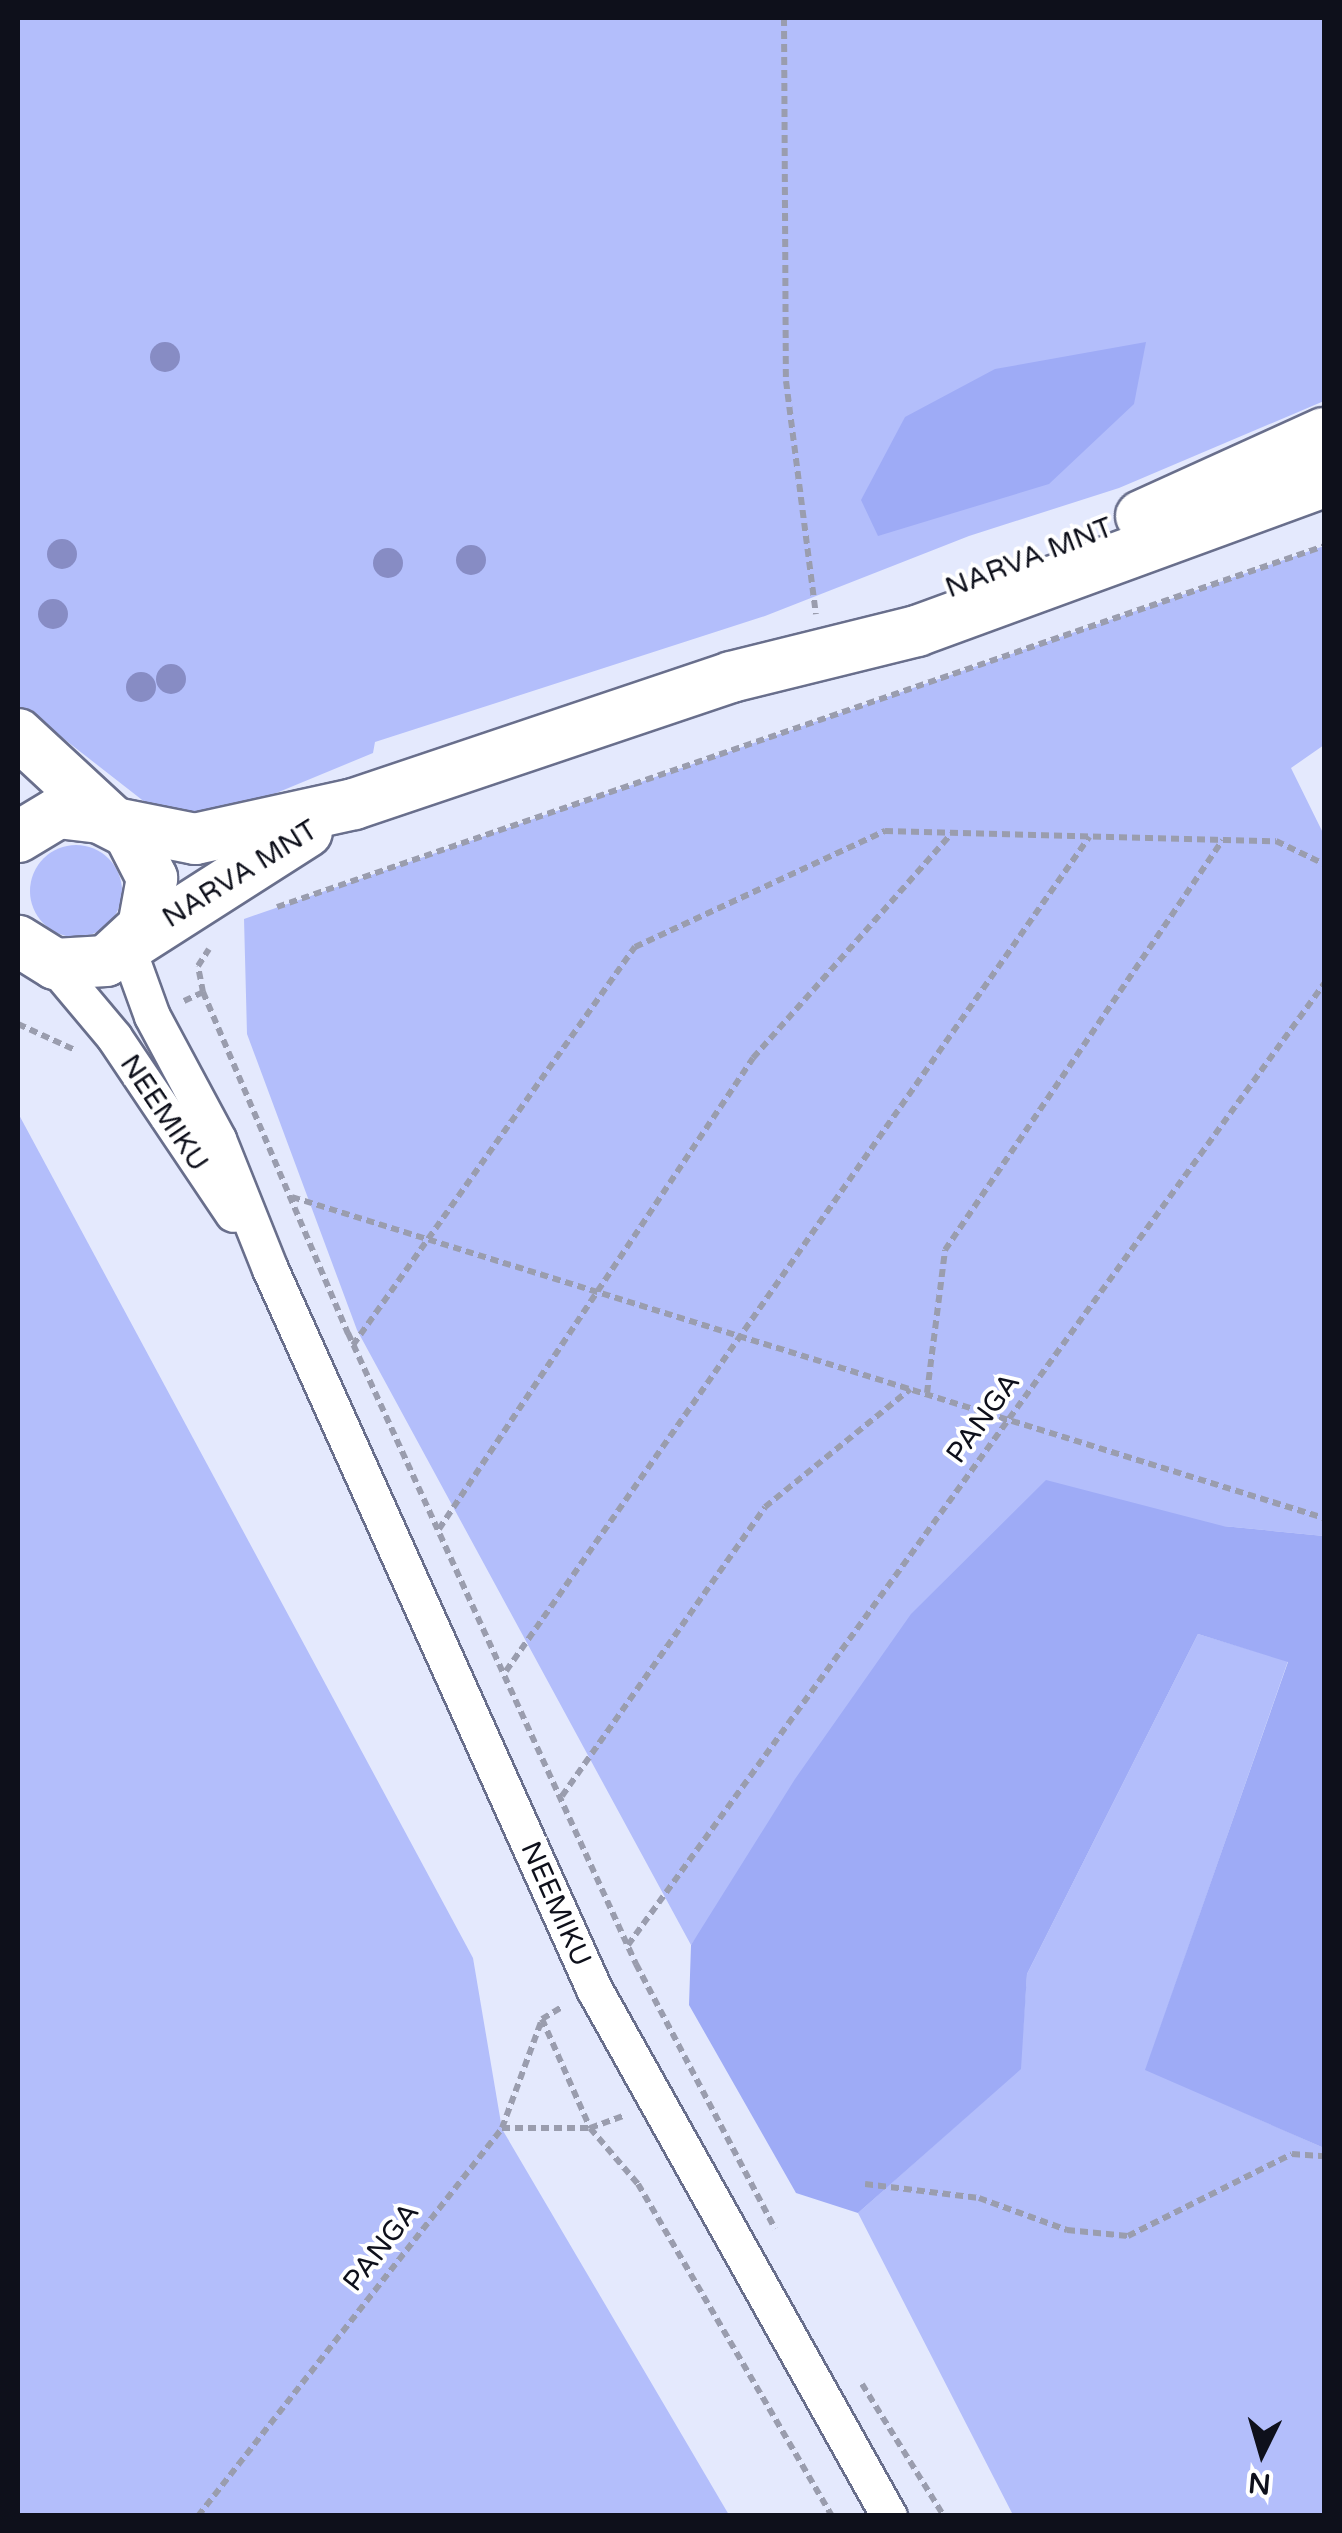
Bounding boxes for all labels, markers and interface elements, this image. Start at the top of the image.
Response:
street label: NARVA MNT [941,511,1117,605]
street label: NARVA MNT [156,813,324,935]
street label: NEEMIKU [113,1048,215,1178]
street label: PANGA [939,1366,1027,1470]
street label: NEEMIKU [514,1836,598,1972]
street label: PANGA [336,2196,426,2298]
north arrow [1212,2403,1312,2503]
text: N [1247,2465,1272,2501]

